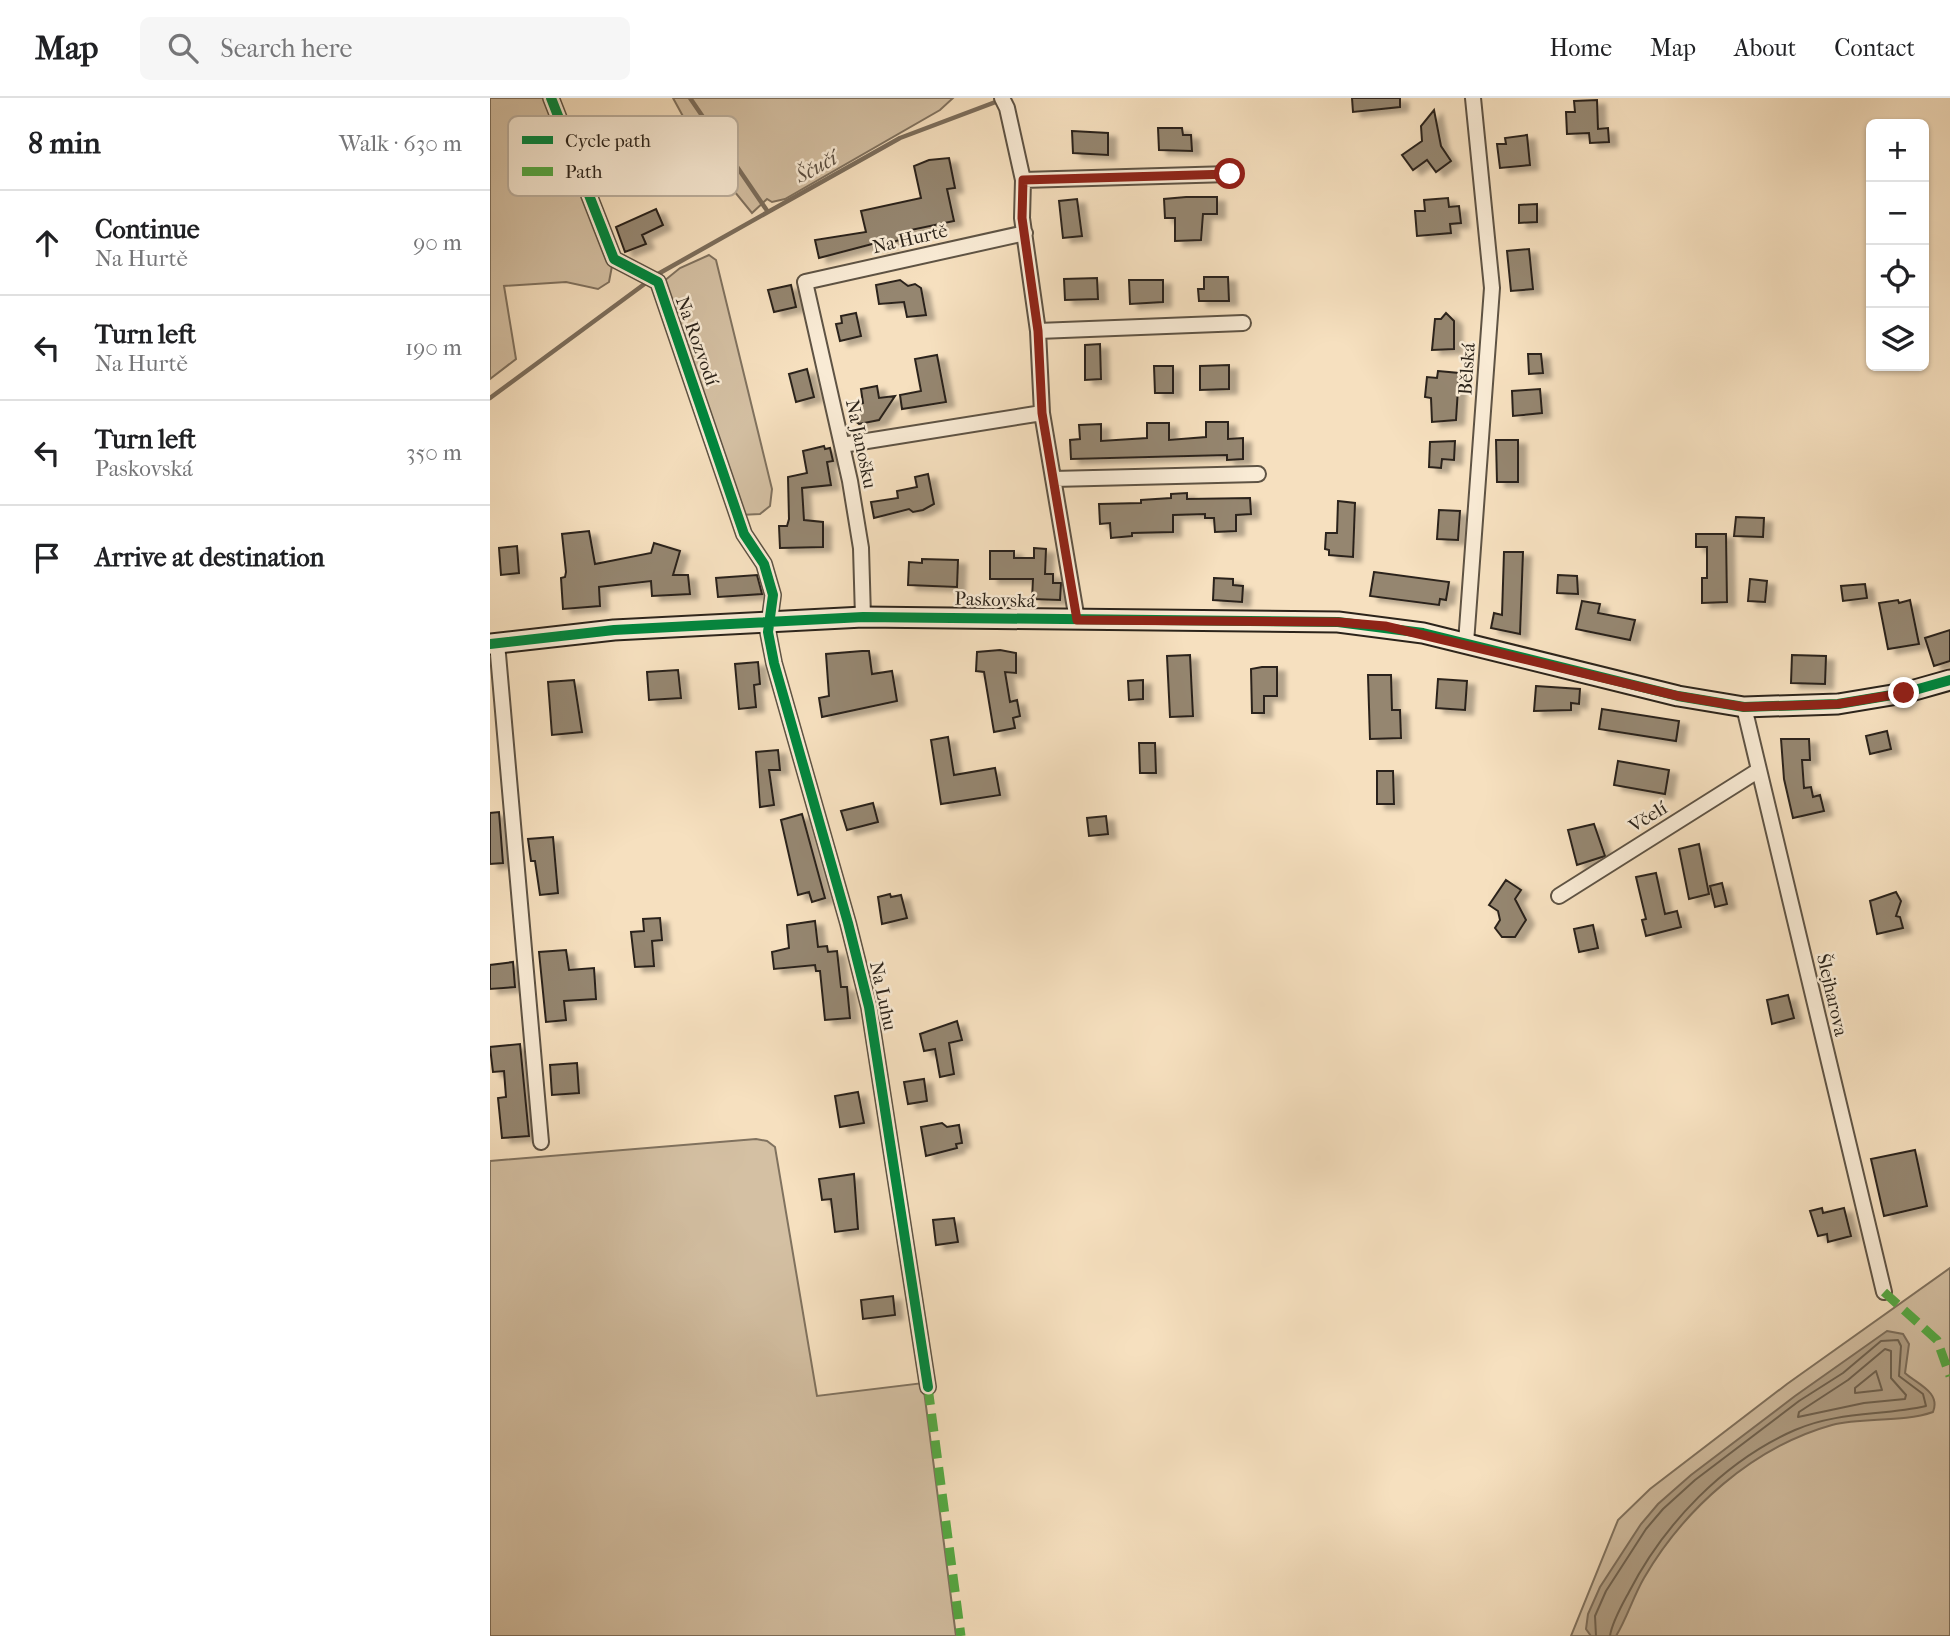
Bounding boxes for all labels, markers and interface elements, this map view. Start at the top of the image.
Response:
search box [140,17,630,80]
text: Map [35,29,98,68]
icon: search [164,29,202,67]
text: Search here [220,33,352,64]
text: Home [1550,34,1612,62]
text: Map [1650,34,1696,62]
text: About [1734,34,1796,62]
text: Contact [1834,34,1915,62]
legend [508,116,738,196]
map controls [1866,119,1929,371]
button: + [1866,119,1929,182]
text: 8 min [28,126,101,161]
text: Walk · 630 m [339,130,462,157]
text: Cycle path [565,130,651,152]
water label: Ščučí [790,143,844,189]
route start [1214,158,1245,189]
text: Path [565,161,603,183]
button: − [1866,182,1929,245]
text: Continue [95,214,200,245]
street label: Na Hurtě [870,220,950,258]
icon: ahead [28,224,66,262]
text: 90 m [413,229,462,256]
text: Na Hurtě [95,245,188,272]
button: locate [1866,245,1929,308]
street label: Na Rozvodí [671,293,723,389]
button: layers [1866,308,1929,371]
text: Turn left [95,319,196,350]
icon: left [28,329,66,367]
text: 190 m [405,334,462,361]
street label: Bělská [1454,342,1480,396]
text: Na Hurtě [95,350,188,377]
street label: Na Janošku [841,397,881,491]
text: Turn left [95,424,196,455]
icon: left [28,434,66,472]
text: 350 m [406,439,462,466]
text: Paskovská [95,455,193,482]
icon: arrive [28,539,66,577]
text: Arrive at destination [95,542,325,573]
street label: Paskovská [954,588,1036,612]
route end [1888,677,1919,708]
street label: Včelí [1624,797,1671,838]
street label: Šlejharova [1812,951,1853,1039]
street label: Na Luhu [865,959,901,1033]

